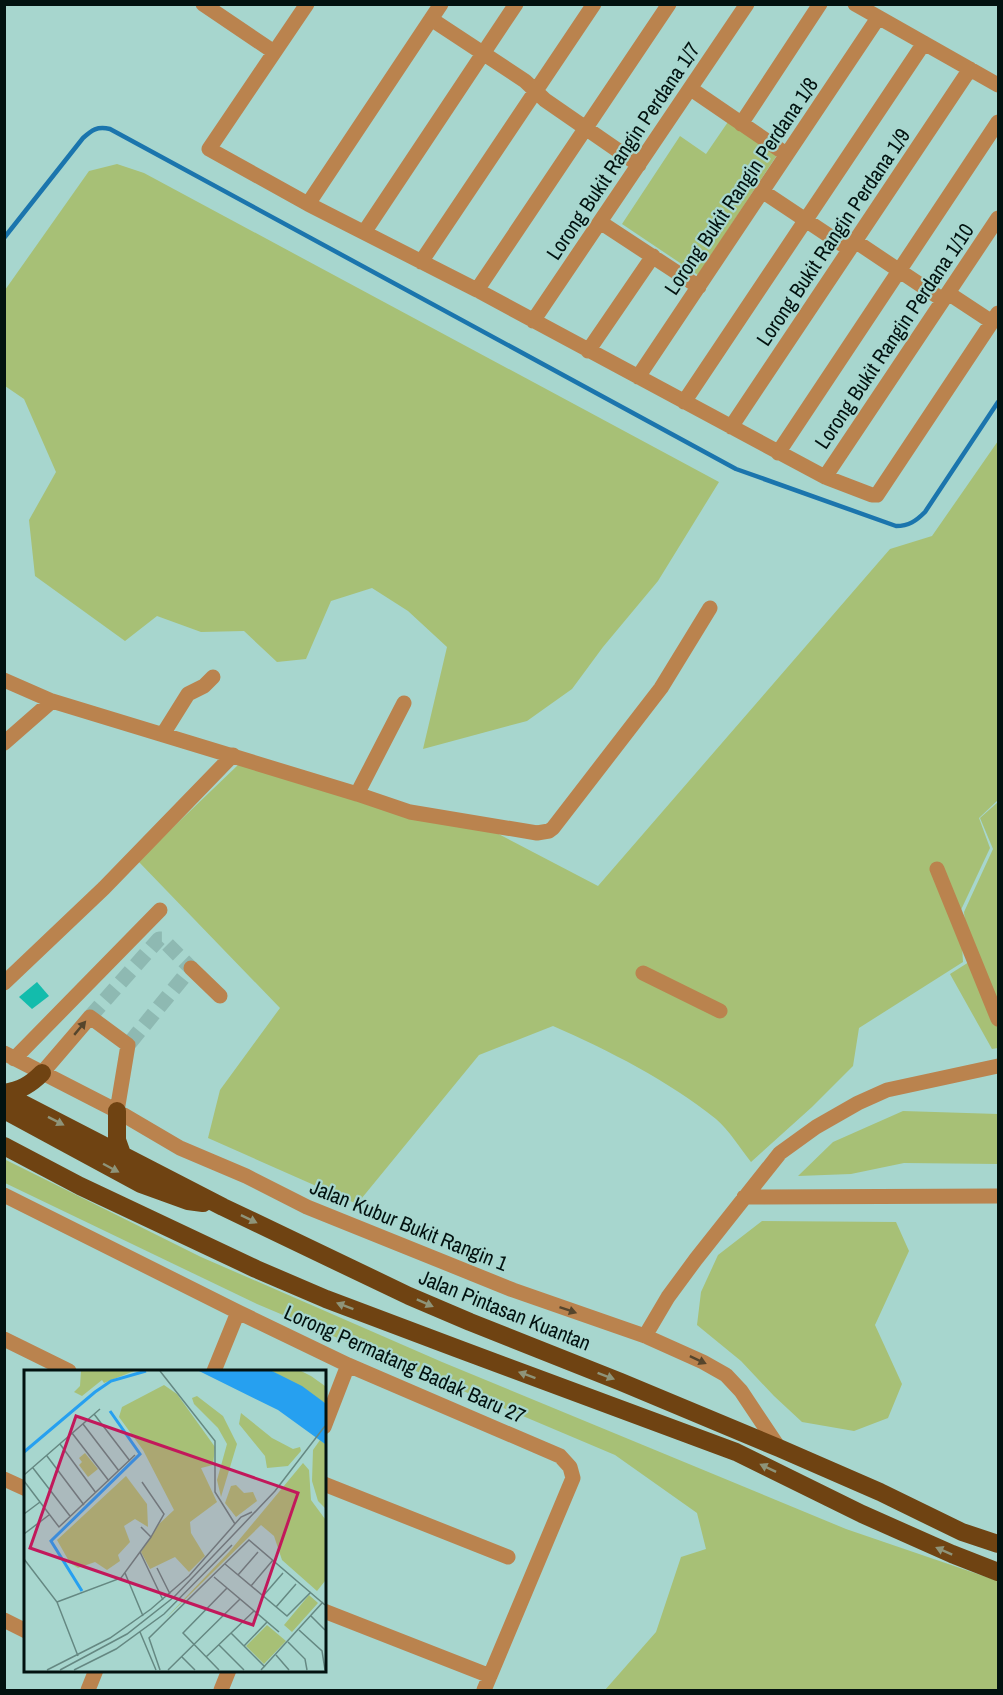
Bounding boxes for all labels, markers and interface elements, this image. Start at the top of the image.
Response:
street label: Lorong Bukit Rangin Perdana 1/7 [539,37,707,265]
street label: Lorong Bukit Rangin Perdana 1/8 [657,72,825,300]
street label: Lorong Bukit Rangin Perdana 1/9 [749,123,917,351]
street label: Lorong Bukit Rangin Perdana 1/10 [808,218,980,454]
one-way arrow [73,1021,86,1036]
one-way arrow [48,1116,65,1126]
one-way arrow [102,1163,120,1173]
street label: Jalan Kubur Bukit Rangin 1 [306,1172,512,1278]
one-way arrow [240,1214,257,1224]
street label: Jalan Pintasan Kuantan [415,1262,595,1358]
street label: Lorong Permatang Badak Baru 27 [280,1298,530,1430]
one-way arrow [416,1298,434,1308]
one-way arrow [335,1301,353,1311]
one-way arrow [559,1305,577,1315]
one-way arrow [689,1355,707,1365]
one-way arrow [518,1369,536,1379]
inset map [24,1370,326,1671]
one-way arrow [597,1371,615,1381]
one-way arrow [759,1463,776,1472]
one-way arrow [935,1546,953,1555]

